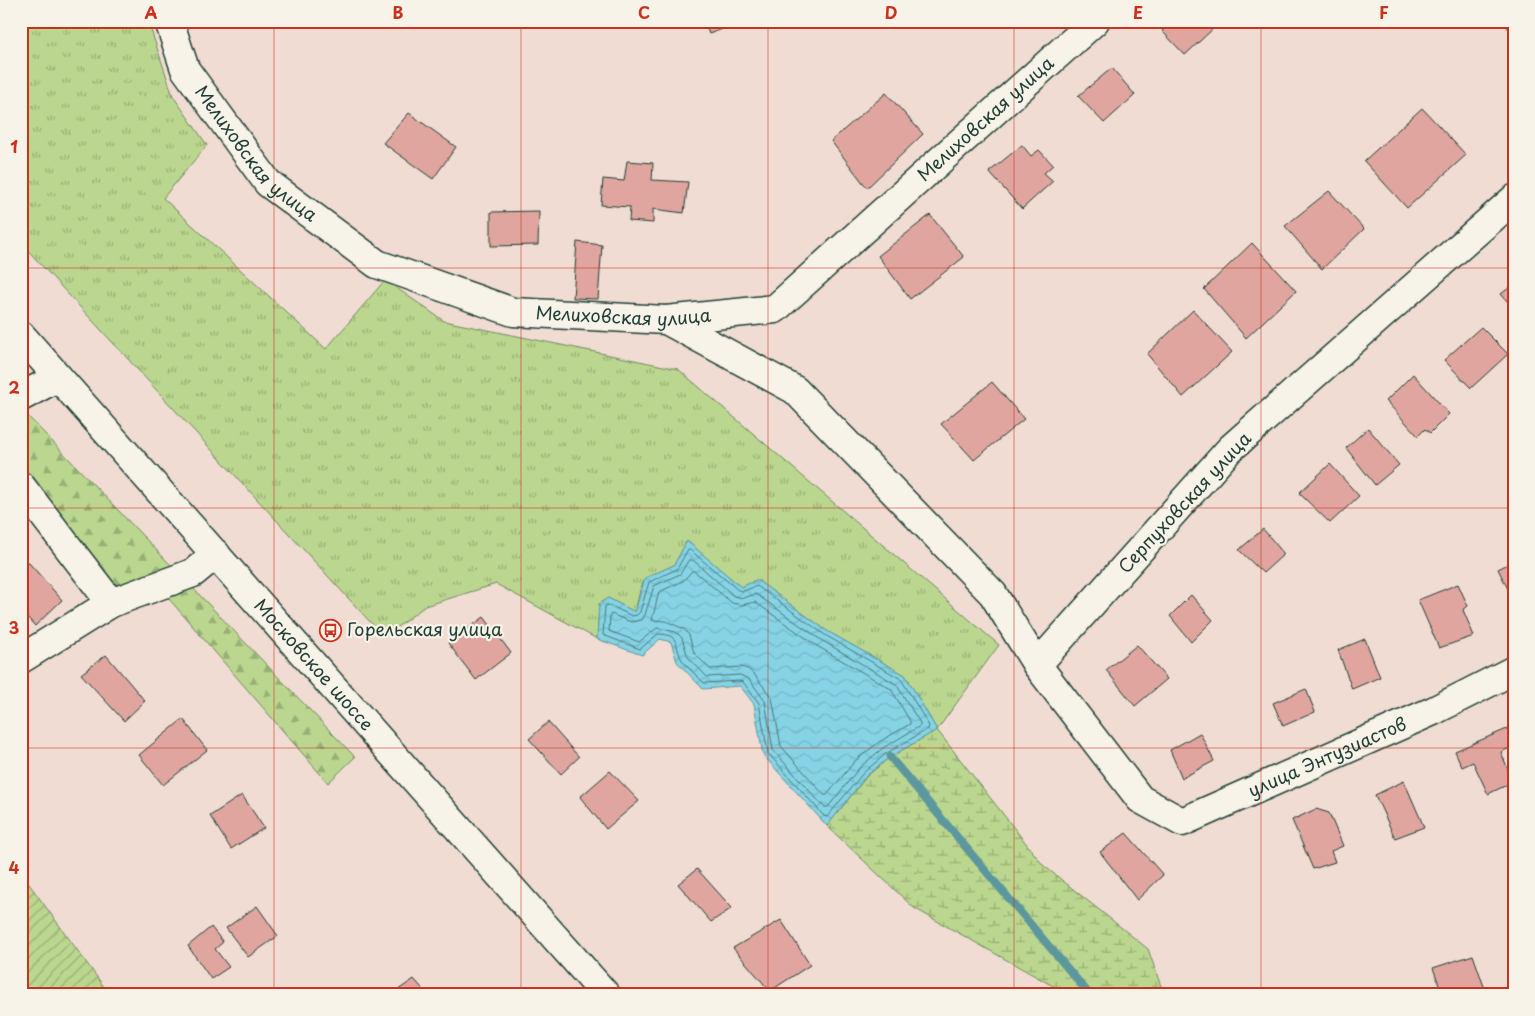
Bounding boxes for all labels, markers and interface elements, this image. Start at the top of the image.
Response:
text: A [145,0,158,24]
text: B [393,0,404,24]
text: C [638,0,650,24]
text: D [885,0,897,24]
text: E [1133,0,1143,24]
text: F [1379,0,1389,24]
street label: Мелиховская улица [910,49,1060,187]
street label: Мелиховская улица [189,79,324,228]
text: 1 [10,134,18,158]
street label: Мелиховская улица [535,298,713,332]
text: 2 [8,375,20,399]
street label: Серпуховская улица [1111,425,1257,579]
street label: Московское шоссе [249,592,381,736]
text: 3 [9,615,19,639]
place label: Горельская улица [347,615,503,642]
bus stop icon: Горельская улица [319,618,343,642]
street label: улица Энтузиастов [1243,709,1410,803]
text: 4 [9,855,20,879]

